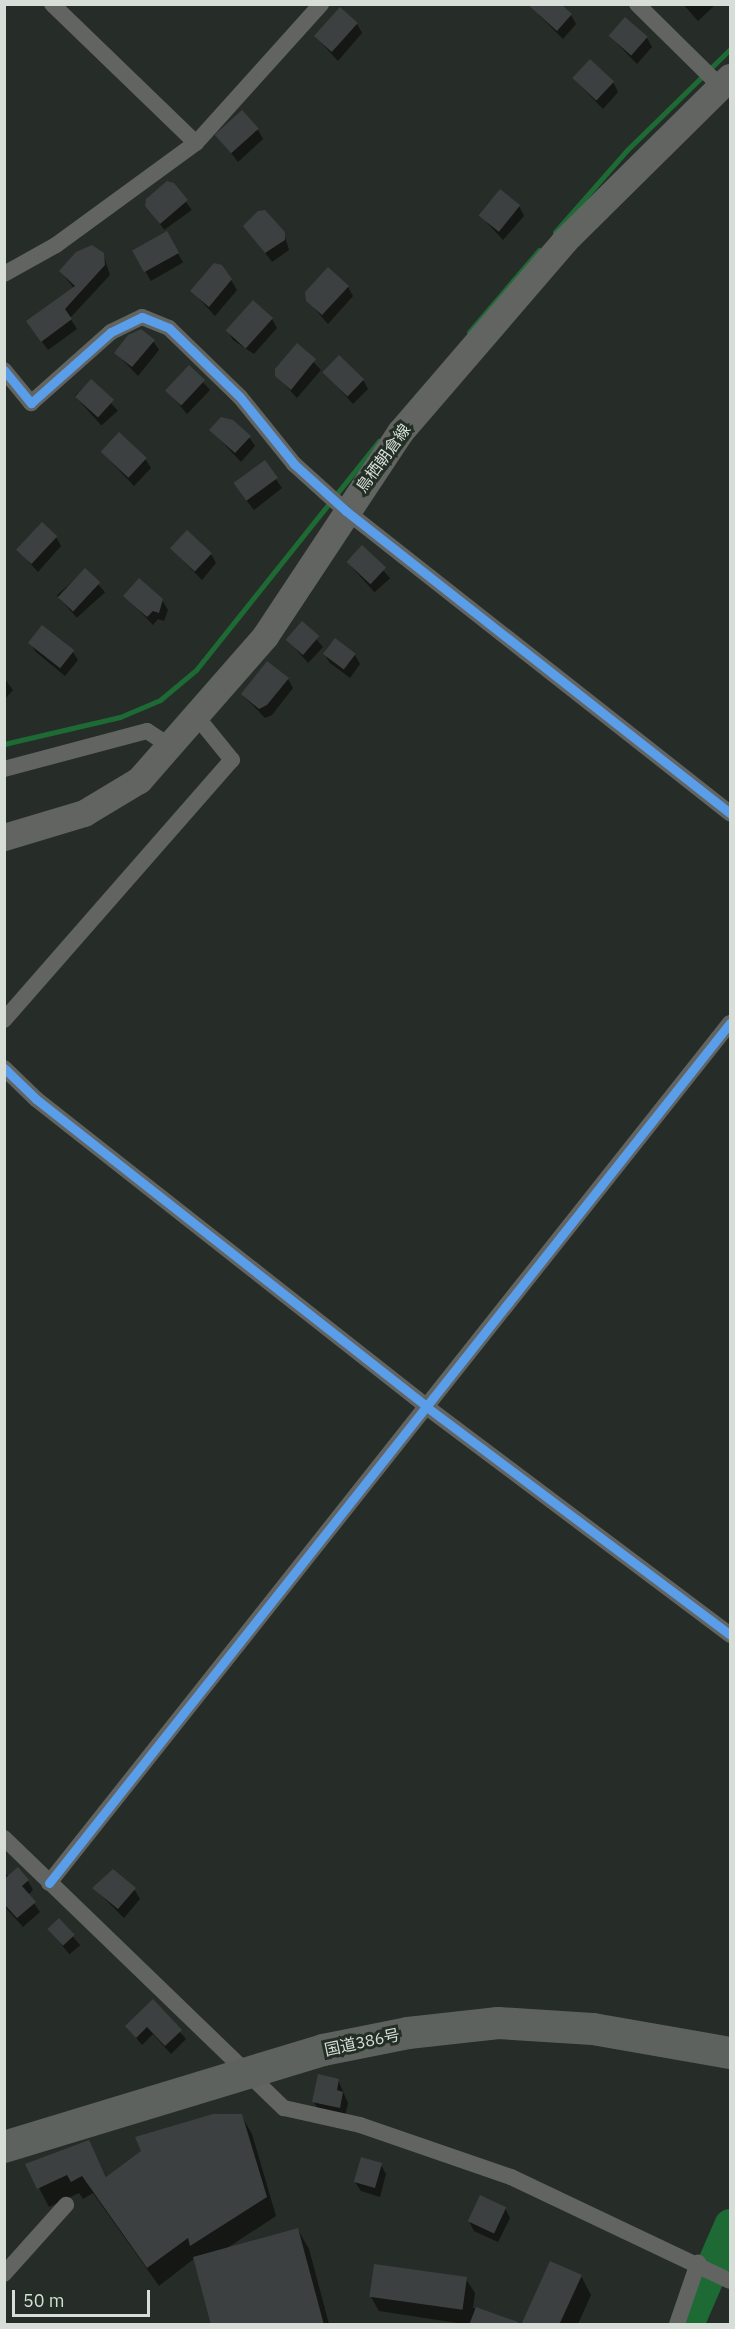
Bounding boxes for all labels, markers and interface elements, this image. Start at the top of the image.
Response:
street label: 鳥栖朝倉線 [352,420,414,496]
street label: 国道386号 [322,2025,402,2059]
scale bar [15,2278,153,2316]
text: 50 m [23,2289,65,2312]

